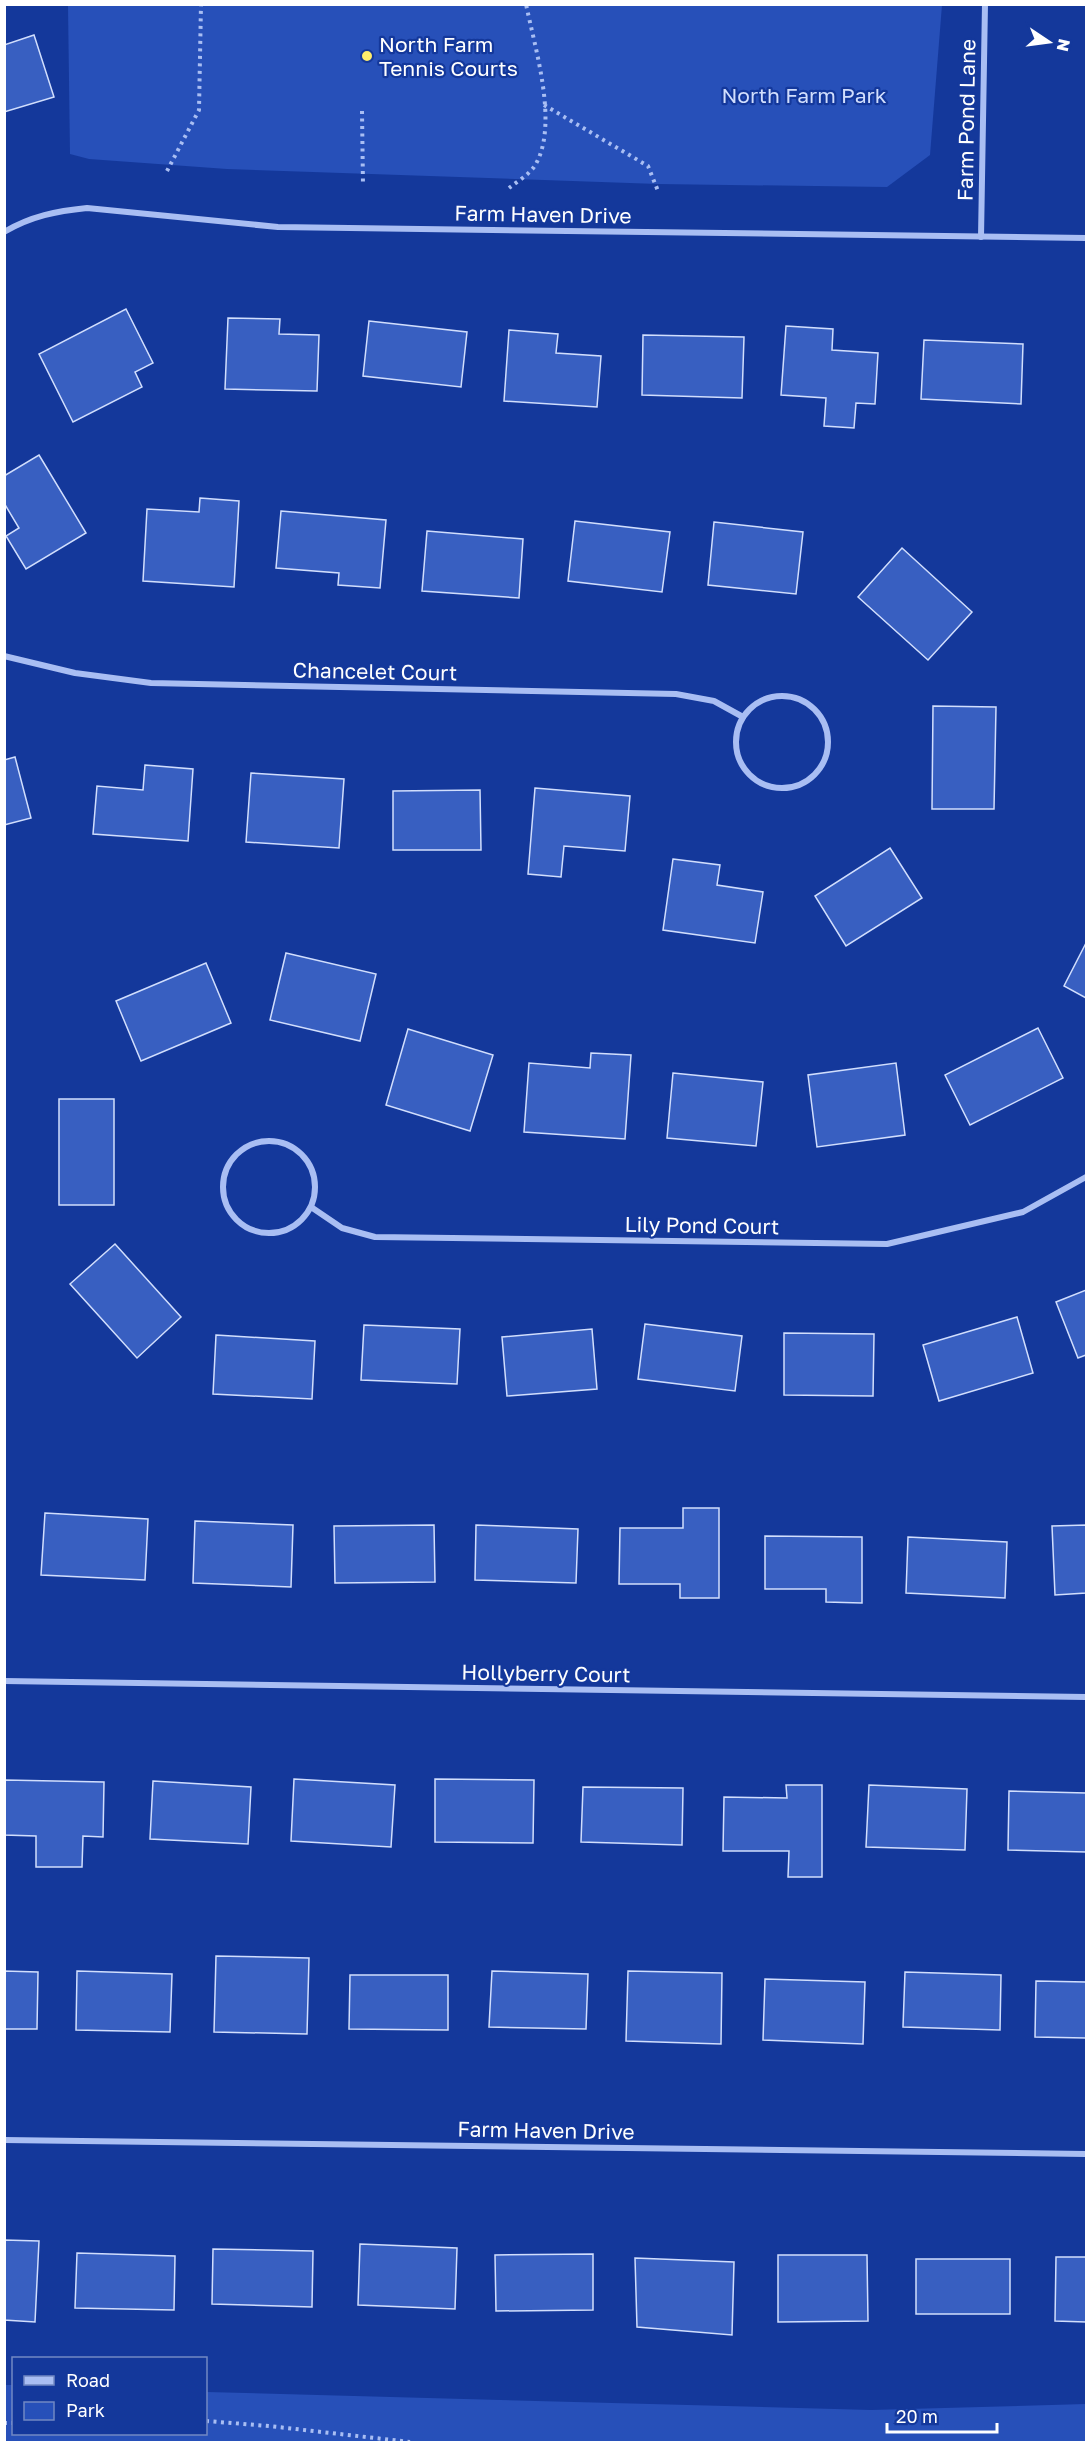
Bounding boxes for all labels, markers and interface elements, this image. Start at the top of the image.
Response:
north arrow [1019,12,1079,72]
place label: North Farm Tennis Courts [379,31,518,81]
text: N [1053,37,1075,54]
street label: Farm Pond Lane [952,39,980,201]
marker: North Farm Tennis Courts [360,49,374,63]
park label: North Farm Park [721,82,887,108]
street label: Farm Haven Drive [454,199,632,229]
street label: Chancelet Court [293,657,457,685]
street label: Lily Pond Court [624,1211,780,1239]
street label: Hollyberry Court [461,1659,631,1687]
street label: Farm Haven Drive [457,2115,635,2145]
legend [12,2357,207,2435]
text: Road [66,2369,110,2391]
scale bar [887,2396,996,2434]
text: Park [66,2399,105,2421]
text: 20 m [896,2405,938,2427]

